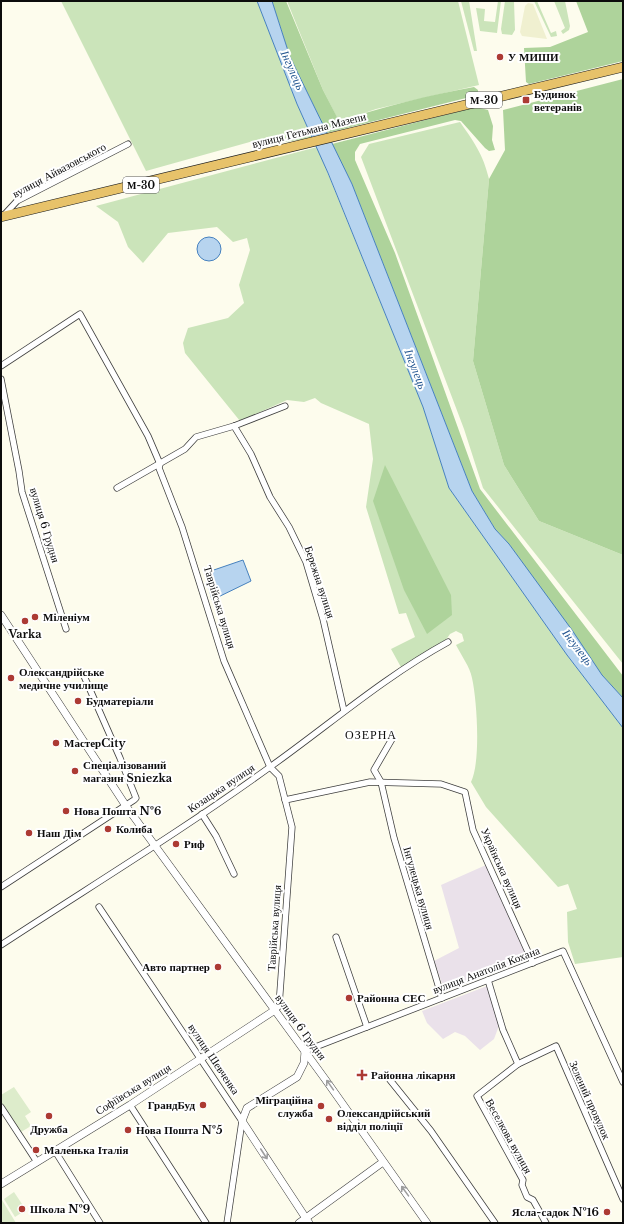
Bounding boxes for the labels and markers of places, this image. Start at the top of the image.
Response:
place label: У МИШИ [508,50,559,64]
marker: У МИШИ [495,52,505,62]
place label: Будинок ветеранів [534,87,582,114]
marker: Будинок ветеранів [521,95,531,105]
place label: Міленіум [43,610,90,624]
marker: Міленіум [30,612,40,622]
marker: Varka [20,616,30,626]
place label: Varka [7,627,42,641]
place label: Олександрійське медичне училище [19,665,108,692]
marker: Олександрійське медичне училище [6,673,16,683]
place label: Будматеріали [86,694,154,708]
marker: Будматеріали [73,696,83,706]
place label: МастерCity [64,736,126,750]
marker: МастерCity [51,738,61,748]
place label: Спеціалізований магазин Sniezka [83,758,173,785]
marker: Спеціалізований магазин Sniezka [70,766,80,776]
place label: Нова Пошта №6 [74,804,161,818]
marker: Нова Пошта №6 [61,806,71,816]
place label: Колиба [116,822,153,836]
marker: Колиба [103,824,113,834]
place label: Наш Дім [37,826,82,840]
marker: Наш Дім [24,828,34,838]
place label: Риф [184,837,205,851]
marker: Риф [171,839,181,849]
place label: Авто партнер [142,960,210,974]
marker: Авто партнер [213,962,223,972]
place label: Районна СЕС [357,991,425,1005]
marker: Районна СЕС [344,993,354,1003]
place label: Районна лікарня [371,1068,456,1082]
marker: Районна лікарня [356,1069,368,1081]
place label: Міграційна служба [255,1093,313,1120]
place label: ГрандБуд [148,1098,195,1112]
marker: ГрандБуд [198,1100,208,1110]
marker: Міграційна служба [316,1101,326,1111]
place label: Олександрійський відділ поліції [337,1106,431,1133]
marker: Дружба [44,1111,54,1121]
marker: Олександрійський відділ поліції [324,1114,334,1124]
place label: Дружба [30,1122,68,1136]
place label: Нова Пошта №5 [136,1123,223,1137]
marker: Нова Пошта №5 [123,1125,133,1135]
place label: Маленька Італія [44,1143,128,1157]
marker: Маленька Італія [31,1145,41,1155]
place label: Школа №9 [30,1202,90,1216]
marker: Школа №9 [17,1204,27,1214]
place label: Ясла-садок №16 [512,1205,599,1219]
marker: Ясла-садок №16 [602,1207,612,1217]

